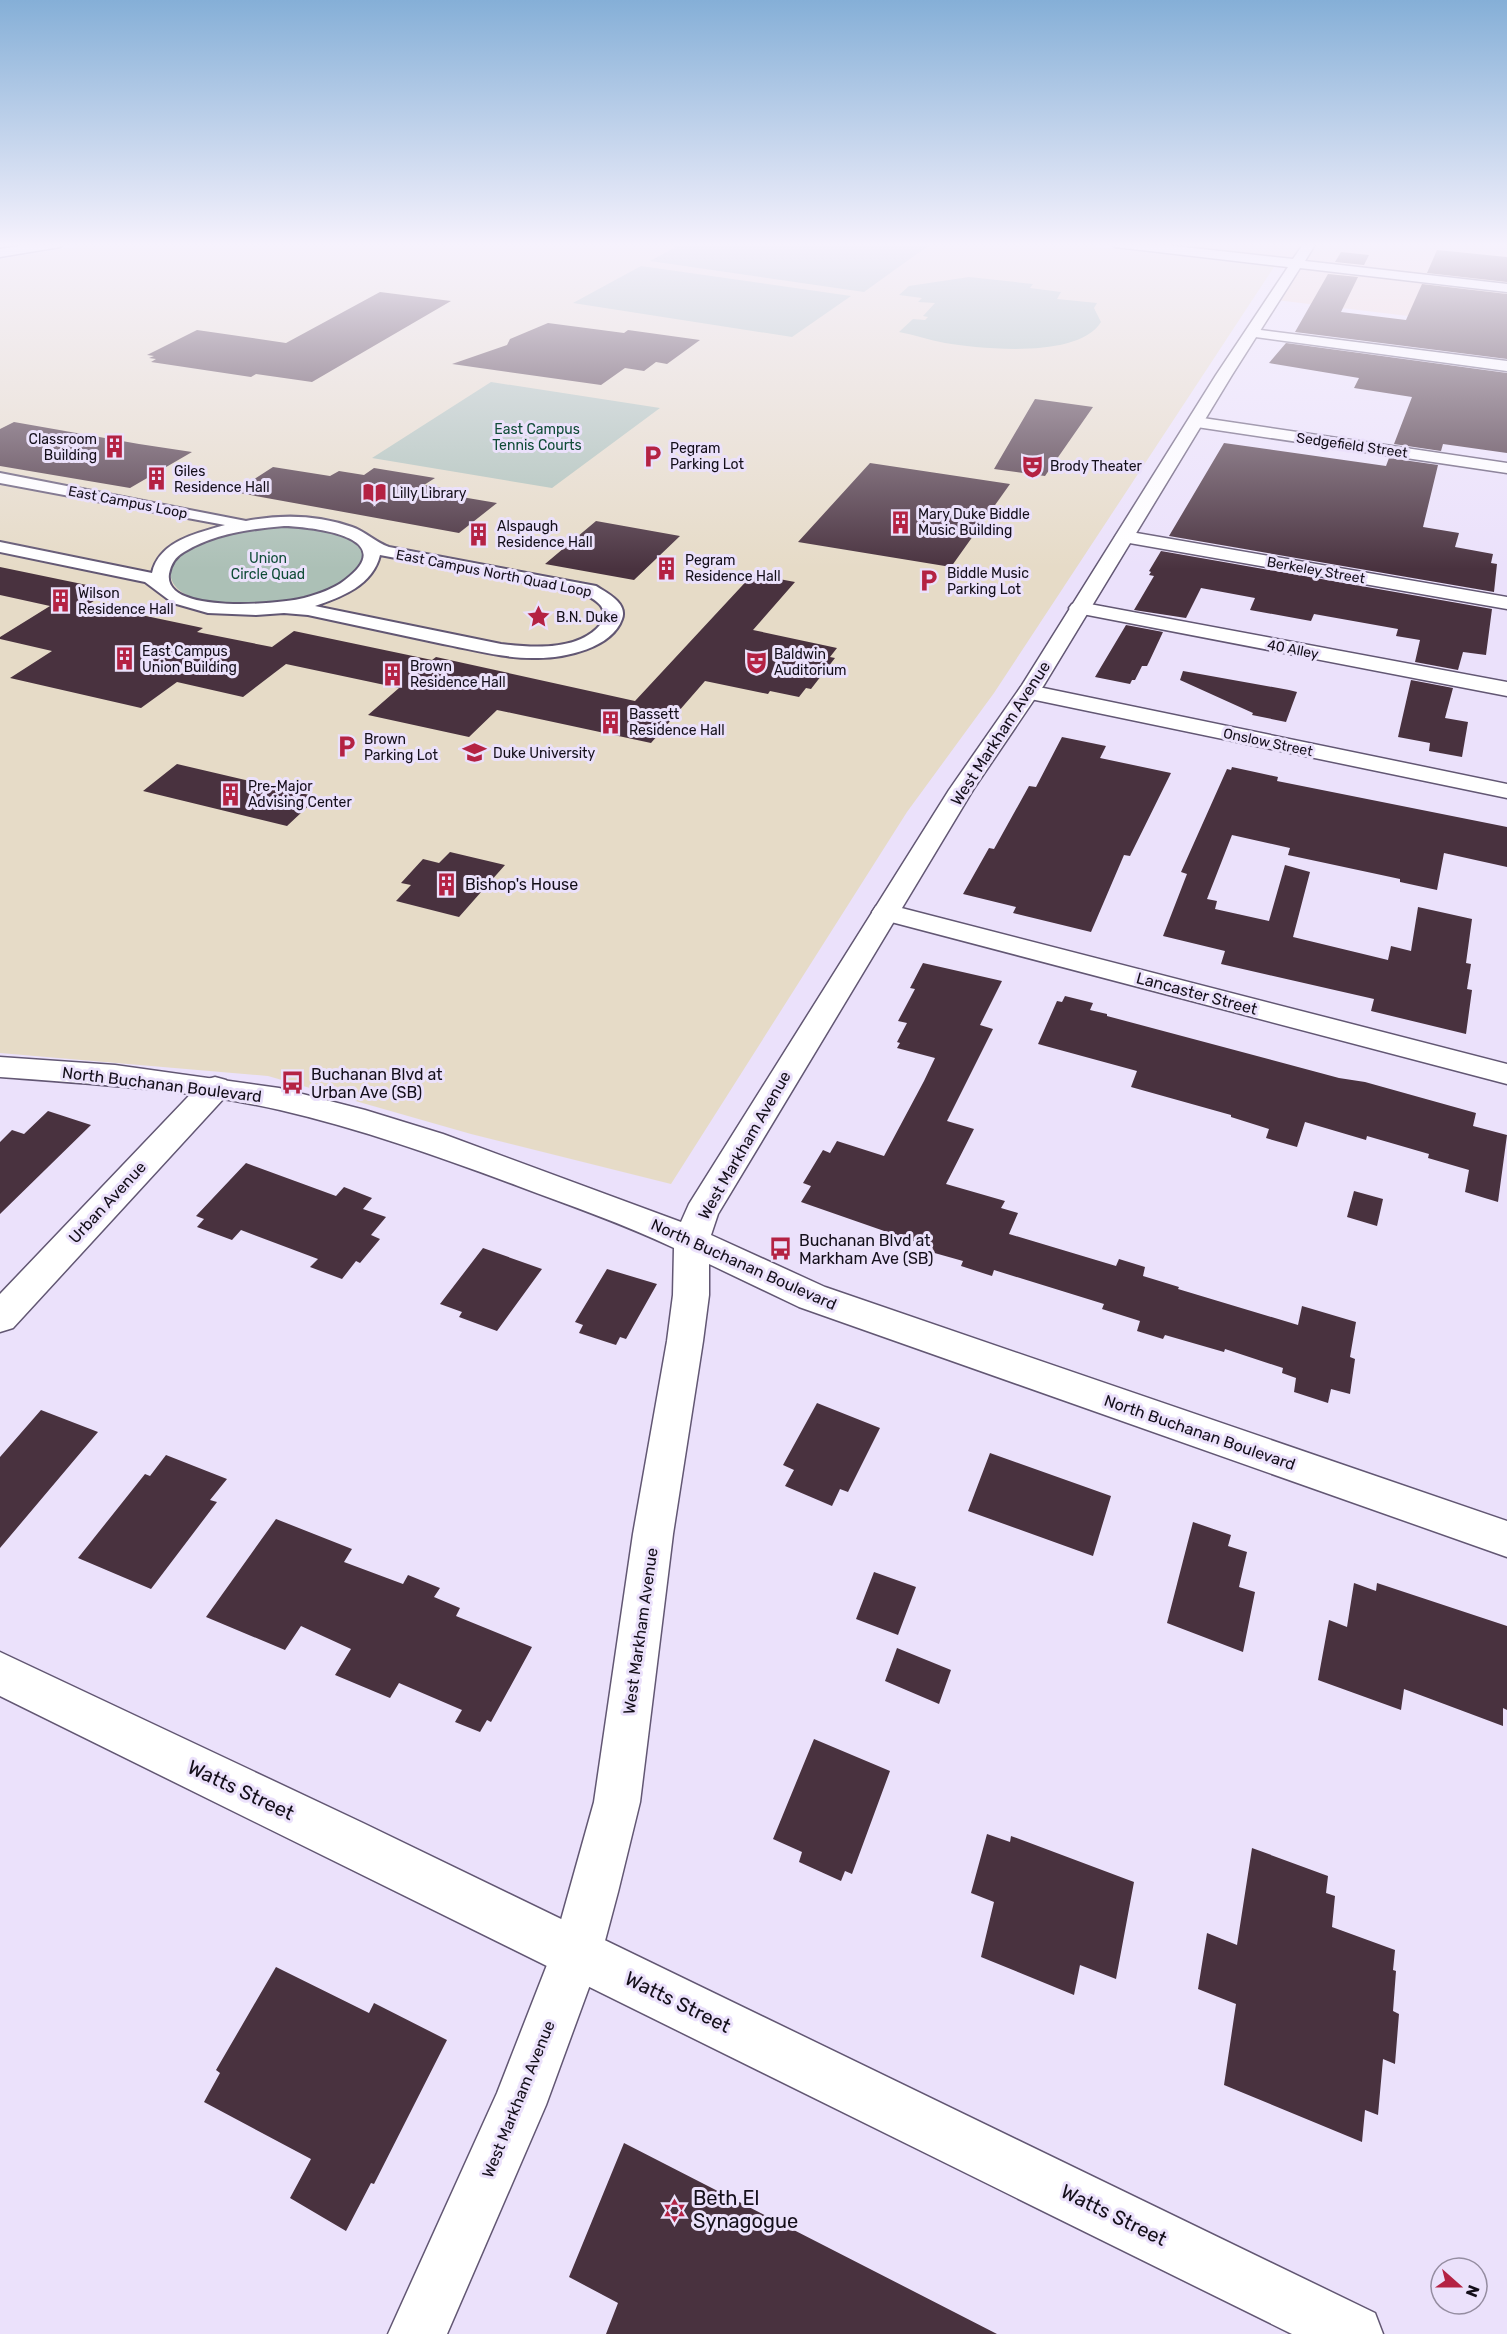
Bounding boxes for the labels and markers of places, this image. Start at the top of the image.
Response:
place label: Classroom Building [29,431,97,464]
building icon: Classroom Building [102,434,128,460]
place label: Pegram Parking Lot [670,440,744,473]
parking icon: Pegram Parking Lot [639,443,665,469]
theatre icon: Brody Theater [1019,453,1045,479]
place label: Brody Theater [1050,458,1143,475]
place label: Giles Residence Hall [174,463,270,496]
building icon: Giles Residence Hall [143,466,169,492]
library icon: Lilly Library [361,480,387,506]
place label: Lilly Library [392,485,467,502]
place label: Mary Duke Biddle Music Building [918,506,1030,539]
building icon: Mary Duke Biddle Music Building [887,509,913,535]
place label: Alspaugh Residence Hall [497,518,593,551]
building icon: Alspaugh Residence Hall [466,521,492,547]
place label: Pegram Residence Hall [685,552,781,585]
building icon: Pegram Residence Hall [654,555,680,581]
place label: Biddle Music Parking Lot [947,565,1029,598]
parking icon: Biddle Music Parking Lot [916,568,942,594]
place label: Wilson Residence Hall [78,585,174,618]
building icon: Wilson Residence Hall [47,588,73,614]
place icon: B.N. Duke [525,604,551,630]
place label: B.N. Duke [556,609,618,626]
place label: East Campus Union Building [142,643,237,676]
building icon: East Campus Union Building [111,646,137,672]
place label: Baldwin Auditorium [774,646,847,679]
theatre icon: Baldwin Auditorium [743,649,769,675]
place label: Brown Residence Hall [410,658,506,691]
building icon: Brown Residence Hall [379,661,405,687]
place label: Bassett Residence Hall [629,706,725,739]
building icon: Bassett Residence Hall [598,709,624,735]
place label: Brown Parking Lot [364,731,438,764]
parking icon: Brown Parking Lot [333,734,359,760]
school or university icon: Duke University [462,740,488,766]
place label: Duke University [493,745,596,762]
place label: Pre-Major Advising Center [248,778,352,811]
building icon: Pre-Major Advising Center [217,781,243,807]
building icon: Bishop's House [434,871,460,897]
place label: Bishop's House [465,875,578,894]
place label: Buchanan Blvd at Urban Ave (SB) [311,1065,442,1102]
bus stop icon: Buchanan Blvd at Urban Ave (SB) [280,1070,306,1096]
place label: Buchanan Blvd at Markham Ave (SB) [799,1231,934,1268]
bus stop icon: Buchanan Blvd at Markham Ave (SB) [768,1236,794,1262]
place label: Beth El Synagogue [693,2186,798,2233]
synagogue icon: Beth El Synagogue [662,2197,688,2223]

